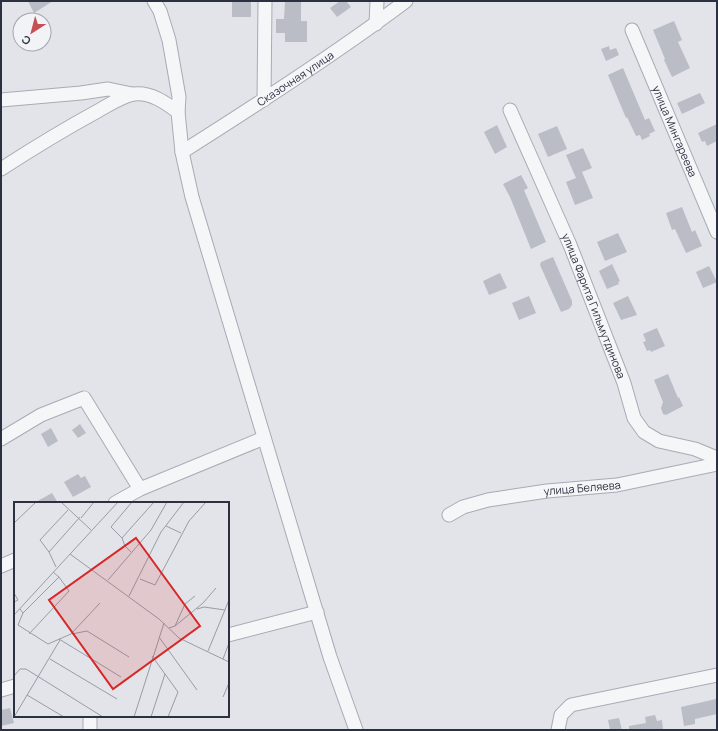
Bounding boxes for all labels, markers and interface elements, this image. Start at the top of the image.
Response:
north arrow [12,12,52,52]
text: С [18,32,34,49]
street label: Сказочная улица [254,47,336,109]
street label: улица Мингареева [649,83,701,179]
street label: улица Фарита Гильмутдинова [559,231,629,380]
street label: улица Беляева [542,476,622,498]
inset map [14,502,229,717]

